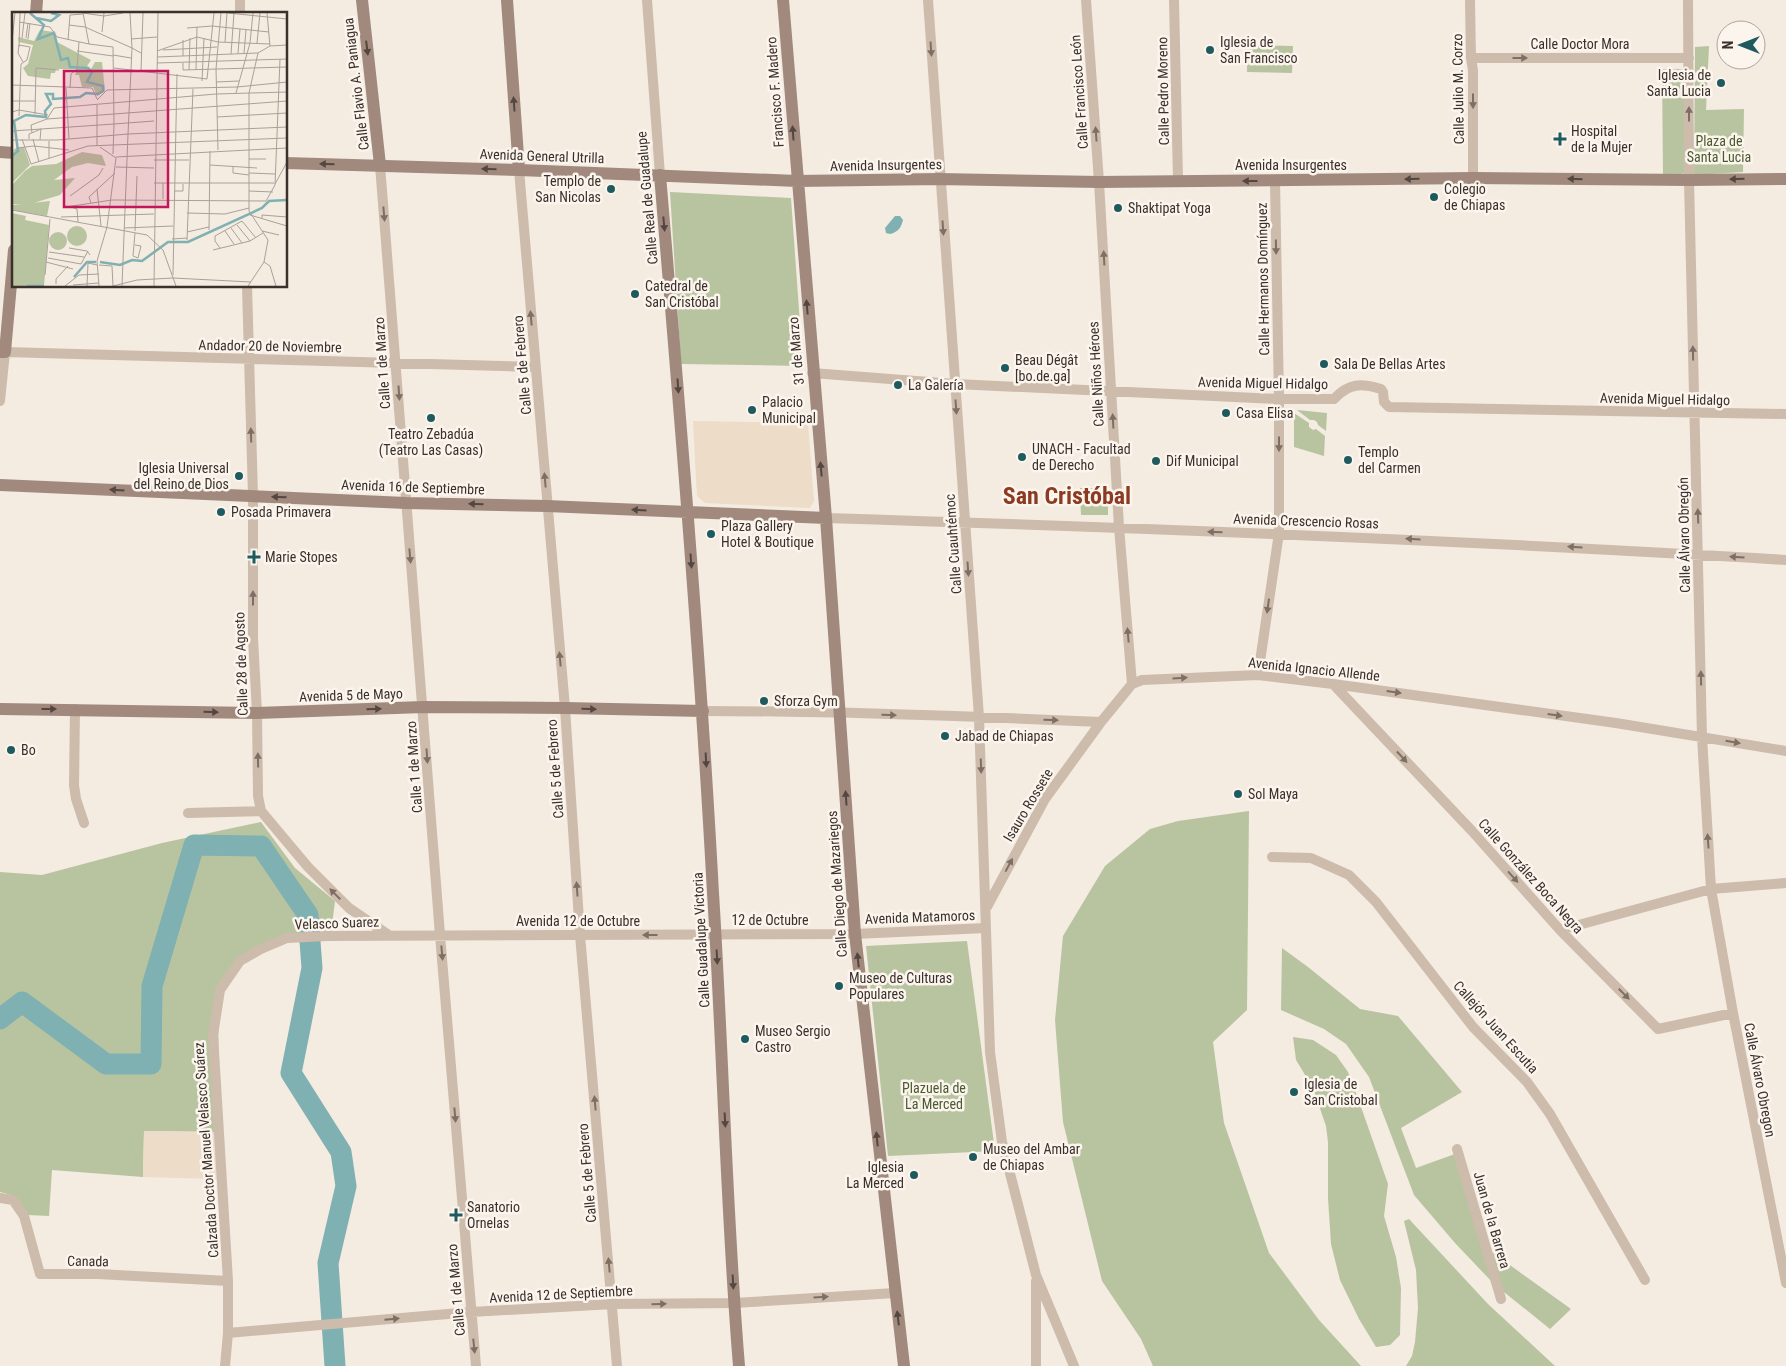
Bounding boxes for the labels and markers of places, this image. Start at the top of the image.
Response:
place label: Iglesia de San Francisco [1220,34,1298,66]
marker: Iglesia de San Francisco [1204,44,1216,56]
place label: Iglesia de Santa Lucia [1647,67,1711,99]
marker: Iglesia de Santa Lucia [1715,77,1727,89]
place label: Hospital de la Mujer [1571,123,1632,155]
marker: Hospital de la Mujer [1553,132,1567,146]
place label: Templo de San Nicolas [535,173,601,205]
place label: Colegio de Chiapas [1444,181,1505,213]
marker: Templo de San Nicolas [605,183,617,195]
marker: Colegio de Chiapas [1428,191,1440,203]
place label: Shaktipat Yoga [1128,200,1211,216]
marker: Shaktipat Yoga [1112,202,1124,214]
place label: Catedral de San Cristóbal [645,278,719,310]
marker: Catedral de San Cristóbal [629,288,641,300]
place label: Beau Dégât [bo.de.ga] [1015,352,1078,384]
place label: Sala De Bellas Artes [1334,356,1446,372]
marker: Sala De Bellas Artes [1318,358,1330,370]
marker: Beau Dégât [bo.de.ga] [999,362,1011,374]
place label: La Galería [908,377,964,393]
marker: La Galería [892,379,904,391]
place label: Palacio Municipal [762,394,816,426]
marker: Palacio Municipal [746,404,758,416]
place label: Casa Elisa [1236,405,1293,421]
marker: Casa Elisa [1220,407,1232,419]
marker: Teatro Zebadúa (Teatro Las Casas) [425,412,437,424]
place label: Teatro Zebadúa (Teatro Las Casas) [379,426,483,459]
place label: UNACH - Facultad de Derecho [1032,441,1131,473]
place label: Templo del Carmen [1358,444,1421,476]
marker: UNACH - Facultad de Derecho [1016,451,1028,463]
place label: Dif Municipal [1166,453,1239,469]
marker: Templo del Carmen [1342,454,1354,466]
marker: Dif Municipal [1150,455,1162,467]
place label: Iglesia Universal del Reino de Dios [134,460,229,492]
marker: Iglesia Universal del Reino de Dios [233,470,245,482]
place label: Posada Primavera [231,504,331,520]
marker: Posada Primavera [215,506,227,518]
place label: Plaza Gallery Hotel & Boutique [721,518,814,550]
marker: Plaza Gallery Hotel & Boutique [705,528,717,540]
place label: Marie Stopes [265,549,338,565]
marker: Marie Stopes [247,550,261,564]
place label: Sforza Gym [774,693,838,709]
marker: Sforza Gym [758,695,770,707]
place label: Jabad de Chiapas [955,728,1054,744]
marker: Jabad de Chiapas [939,730,951,742]
place label: Bo [21,742,36,758]
marker: Bo [5,744,17,756]
place label: Sol Maya [1248,786,1298,802]
marker: Sol Maya [1232,788,1244,800]
place label: Museo de Culturas Populares [849,970,952,1002]
marker: Museo de Culturas Populares [833,980,845,992]
place label: Museo Sergio Castro [755,1023,831,1055]
marker: Museo Sergio Castro [739,1033,751,1045]
place label: Iglesia de San Cristobal [1304,1076,1378,1108]
marker: Iglesia de San Cristobal [1288,1086,1300,1098]
place label: Museo del Ambar de Chiapas [983,1141,1080,1173]
marker: Museo del Ambar de Chiapas [967,1151,979,1163]
place label: Iglesia La Merced [846,1159,904,1191]
marker: Iglesia La Merced [908,1169,920,1181]
place label: Sanatorio Ornelas [467,1199,520,1231]
marker: Sanatorio Ornelas [449,1208,463,1222]

